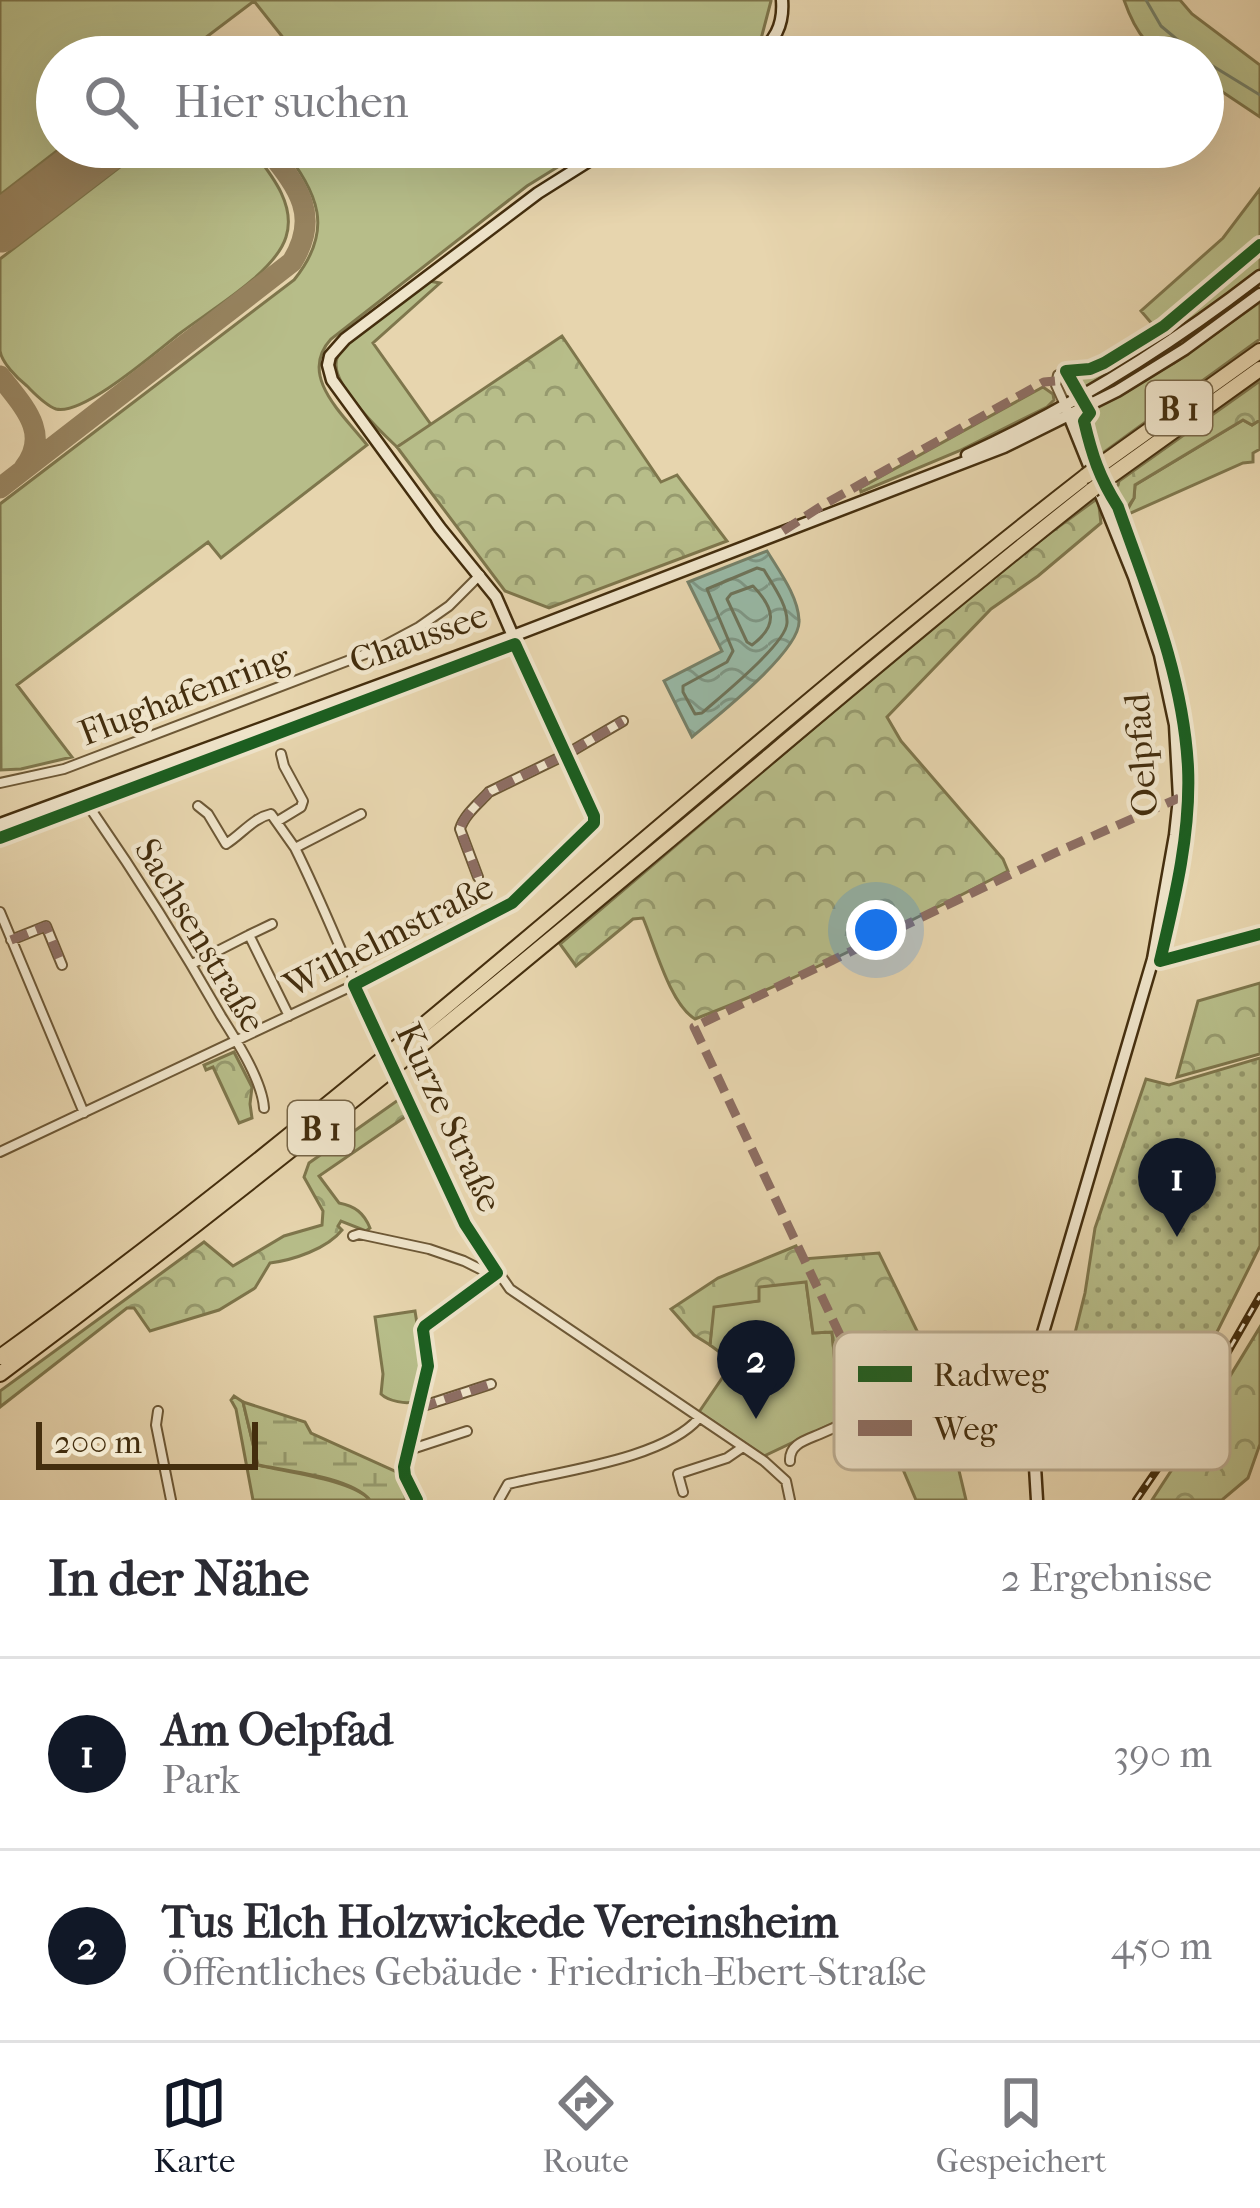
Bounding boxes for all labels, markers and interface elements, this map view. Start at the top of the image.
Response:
search box [36,36,1224,168]
icon: search [78,69,144,135]
text: Hier suchen [174,76,409,129]
road number: B 1 [1146,381,1212,435]
street label: Chaussee [344,594,493,682]
street label: Flughafenring [73,635,296,754]
street label: Oelpfad [1116,691,1166,818]
street label: Sachsenstraße [126,831,274,1040]
street label: Wilhelmstraße [276,865,500,1007]
your location [846,900,906,960]
street label: Kurze Straße [387,1016,511,1219]
road number: B 1 [288,1101,354,1155]
pin: 1 [1138,1138,1216,1237]
pin: 2 [717,1320,795,1419]
legend [834,1332,1230,1470]
text: Radweg [933,1356,1049,1395]
text: Weg [932,1410,998,1449]
scale bar [36,1416,258,1469]
text: 200 m [54,1423,142,1462]
text: In der Nähe [48,1548,309,1608]
text: 2 Ergebnisse [1001,1555,1212,1601]
text: Am Oelpfad [162,1704,393,1757]
text: 1 [80,1731,94,1777]
text: 390 m [1113,1731,1212,1777]
text: Park [162,1757,240,1803]
text: Tus Elch Holzwickede Vereinsheim [162,1896,839,1949]
text: 2 [77,1923,97,1969]
text: 450 m [1111,1923,1212,1969]
text: Öffentliches Gebäude · Friedrich-Ebert-Straße [162,1949,926,1995]
tab: Karte [153,2070,235,2181]
tab: Route [542,2070,629,2181]
tab: Gespeichert [936,2070,1107,2181]

